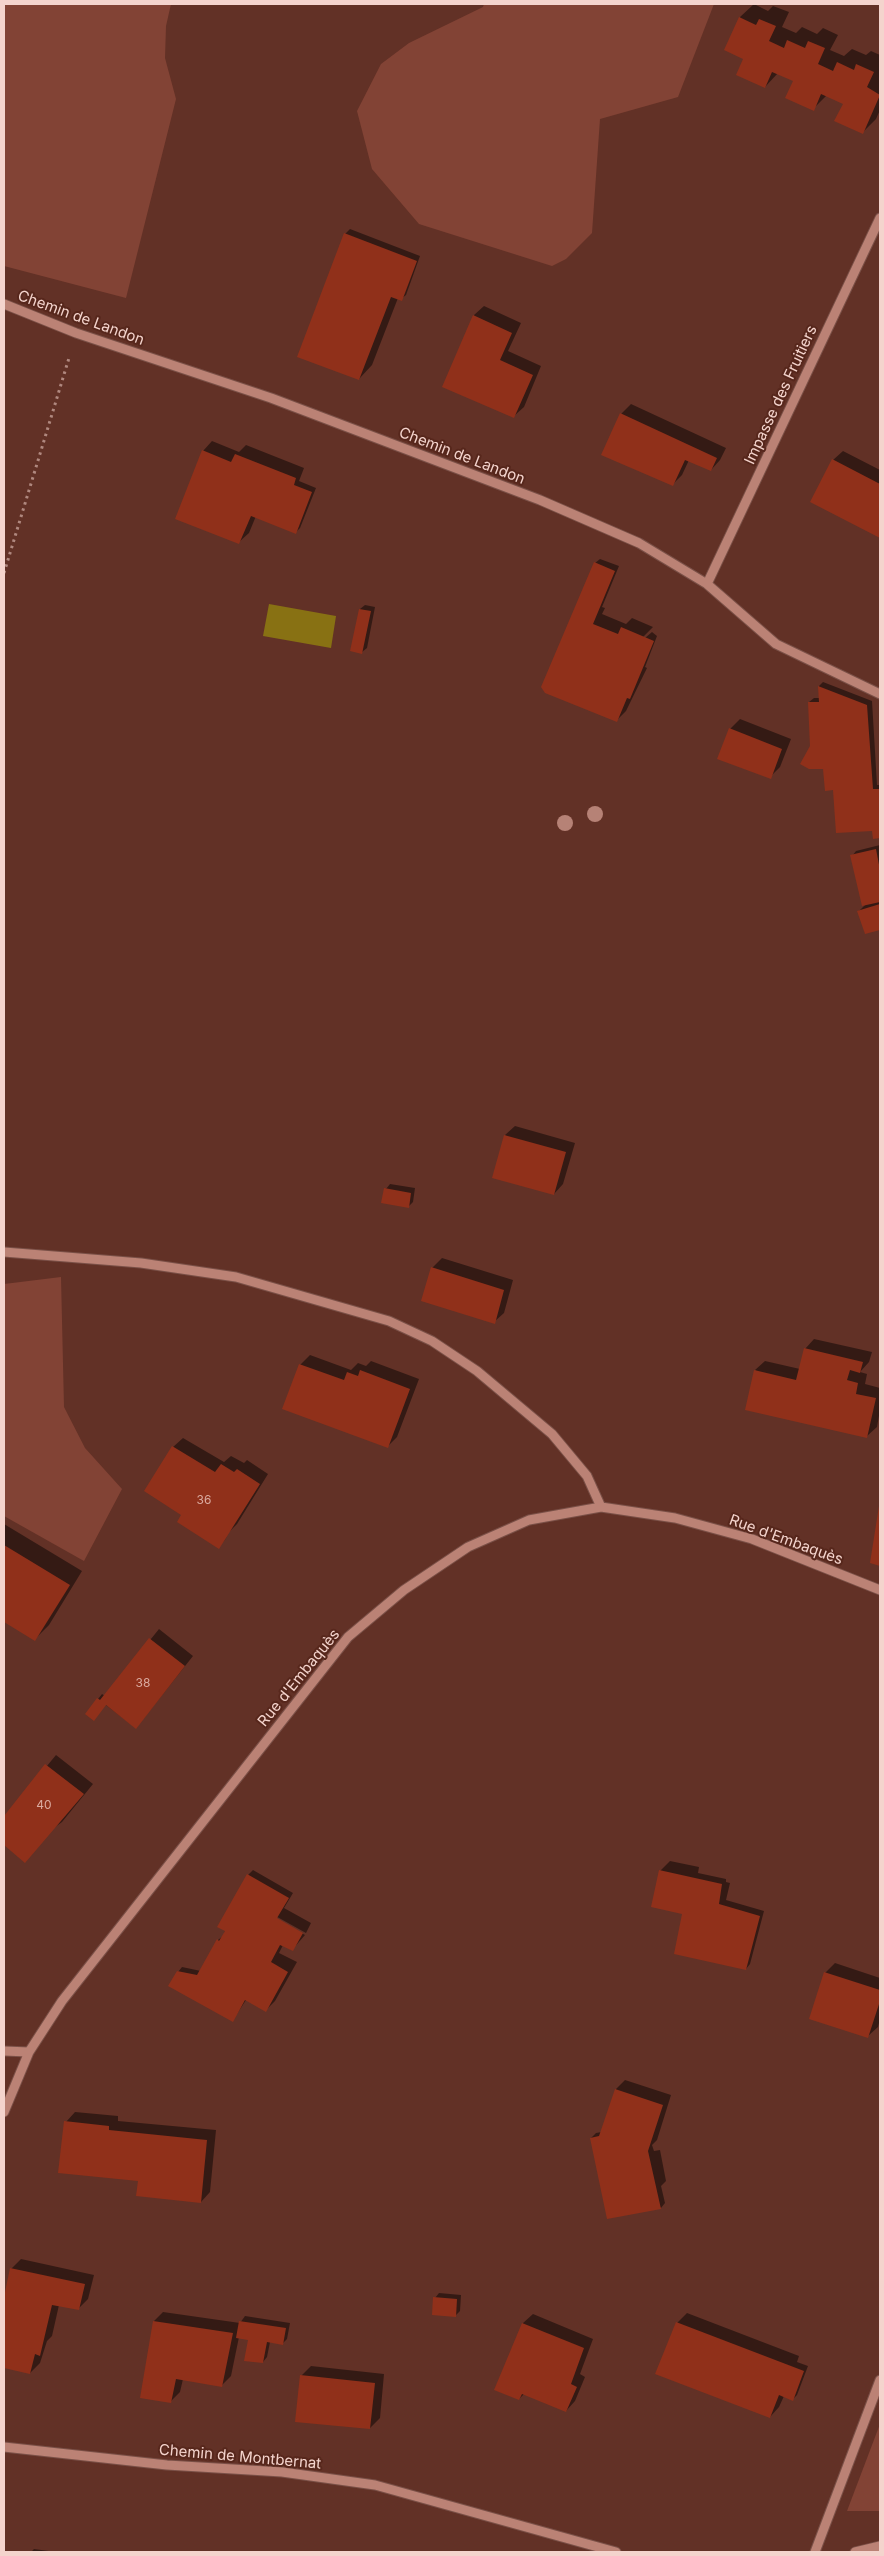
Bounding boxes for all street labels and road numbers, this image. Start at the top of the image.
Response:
street label: Chemin de Landon [15,287,147,349]
street label: Impasse des Fruitiers [741,323,821,467]
street label: Chemin de Landon [397,424,527,488]
street label: Rue d'Embaquès [727,1511,845,1569]
street label: Rue d'Embaquès [254,1626,344,1730]
street label: Chemin de Montbernat [158,2441,322,2473]

